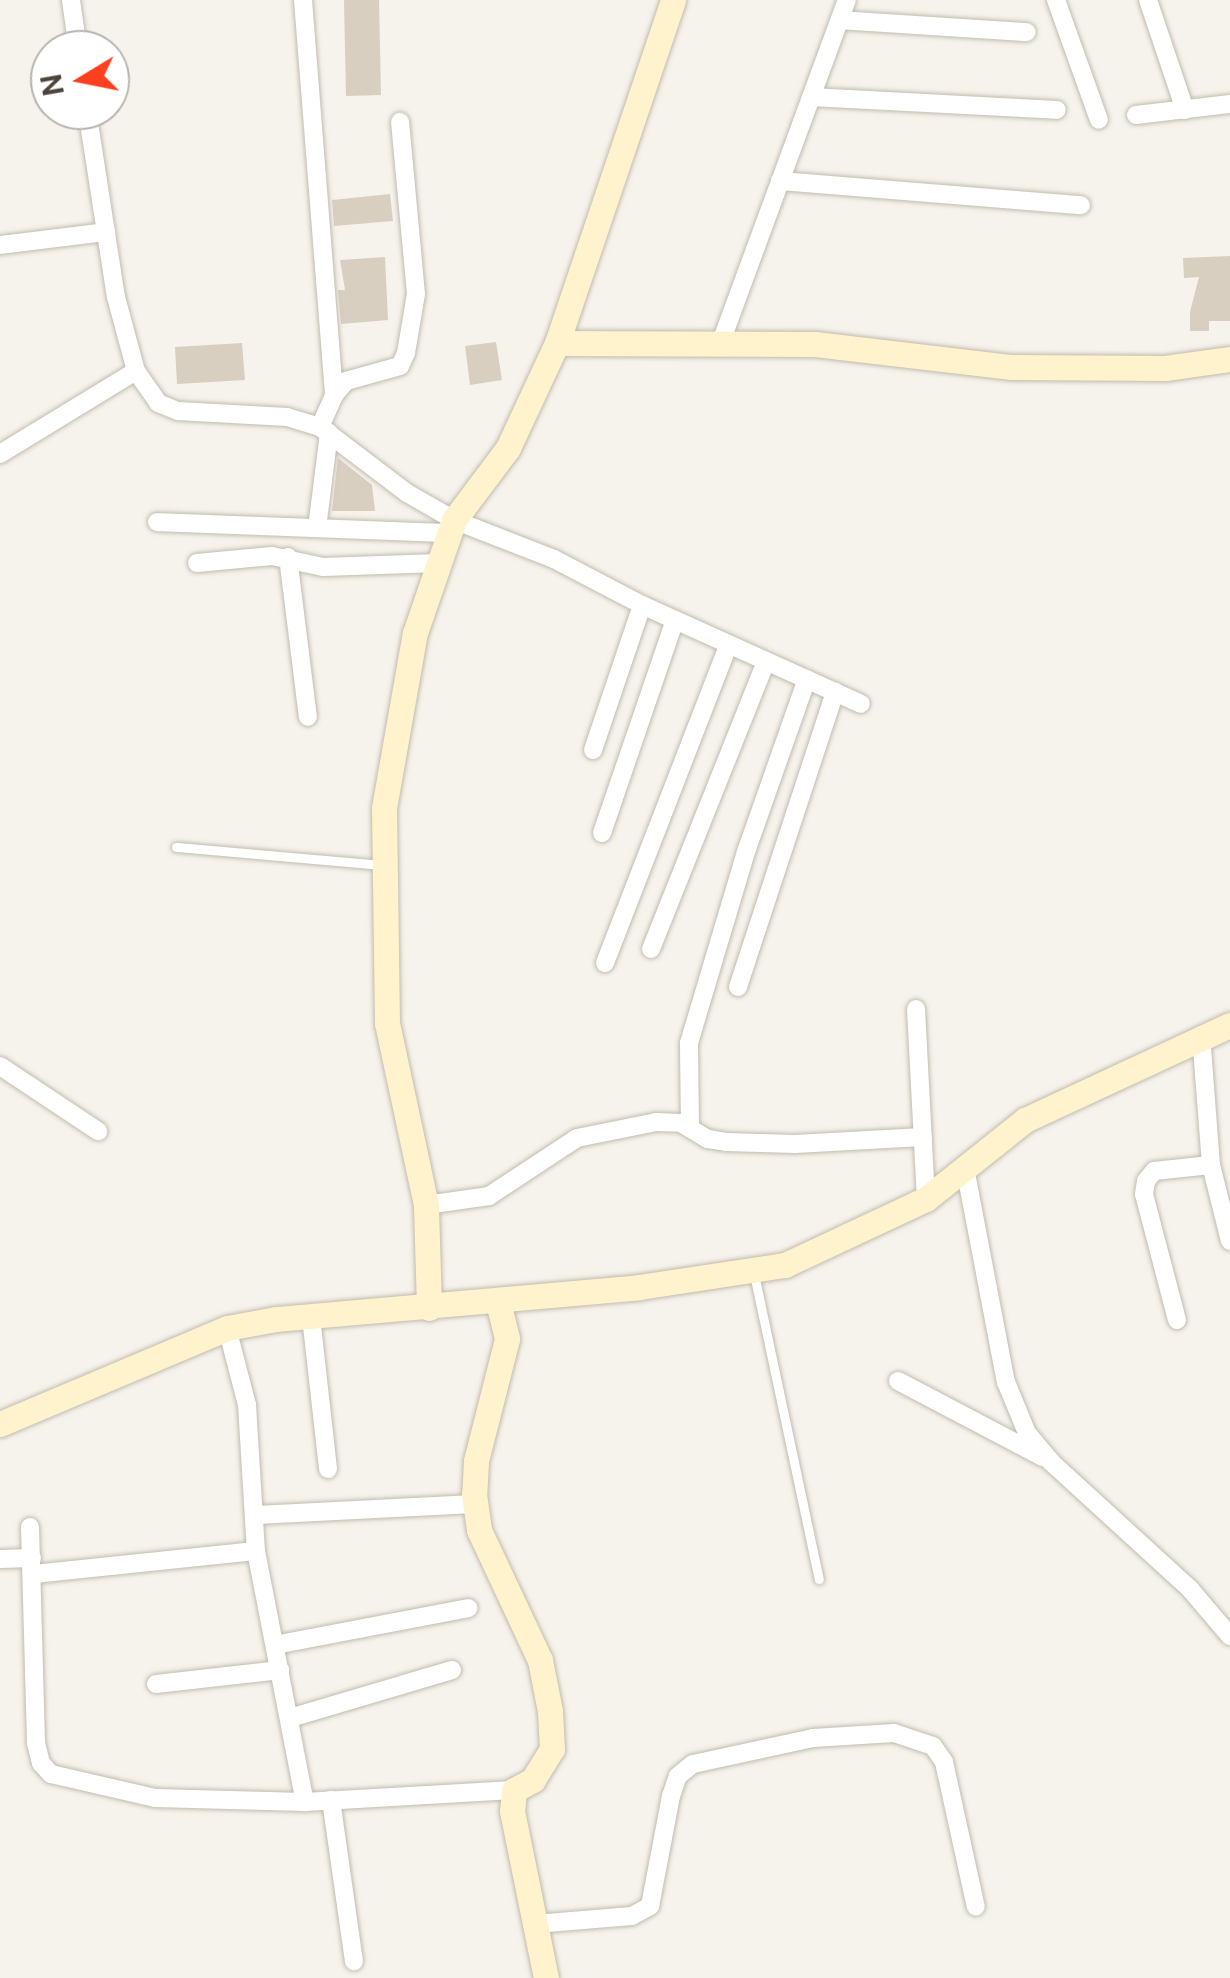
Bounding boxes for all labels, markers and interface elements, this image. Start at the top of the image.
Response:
north arrow [30,30,130,130]
text: N [34,71,70,99]

